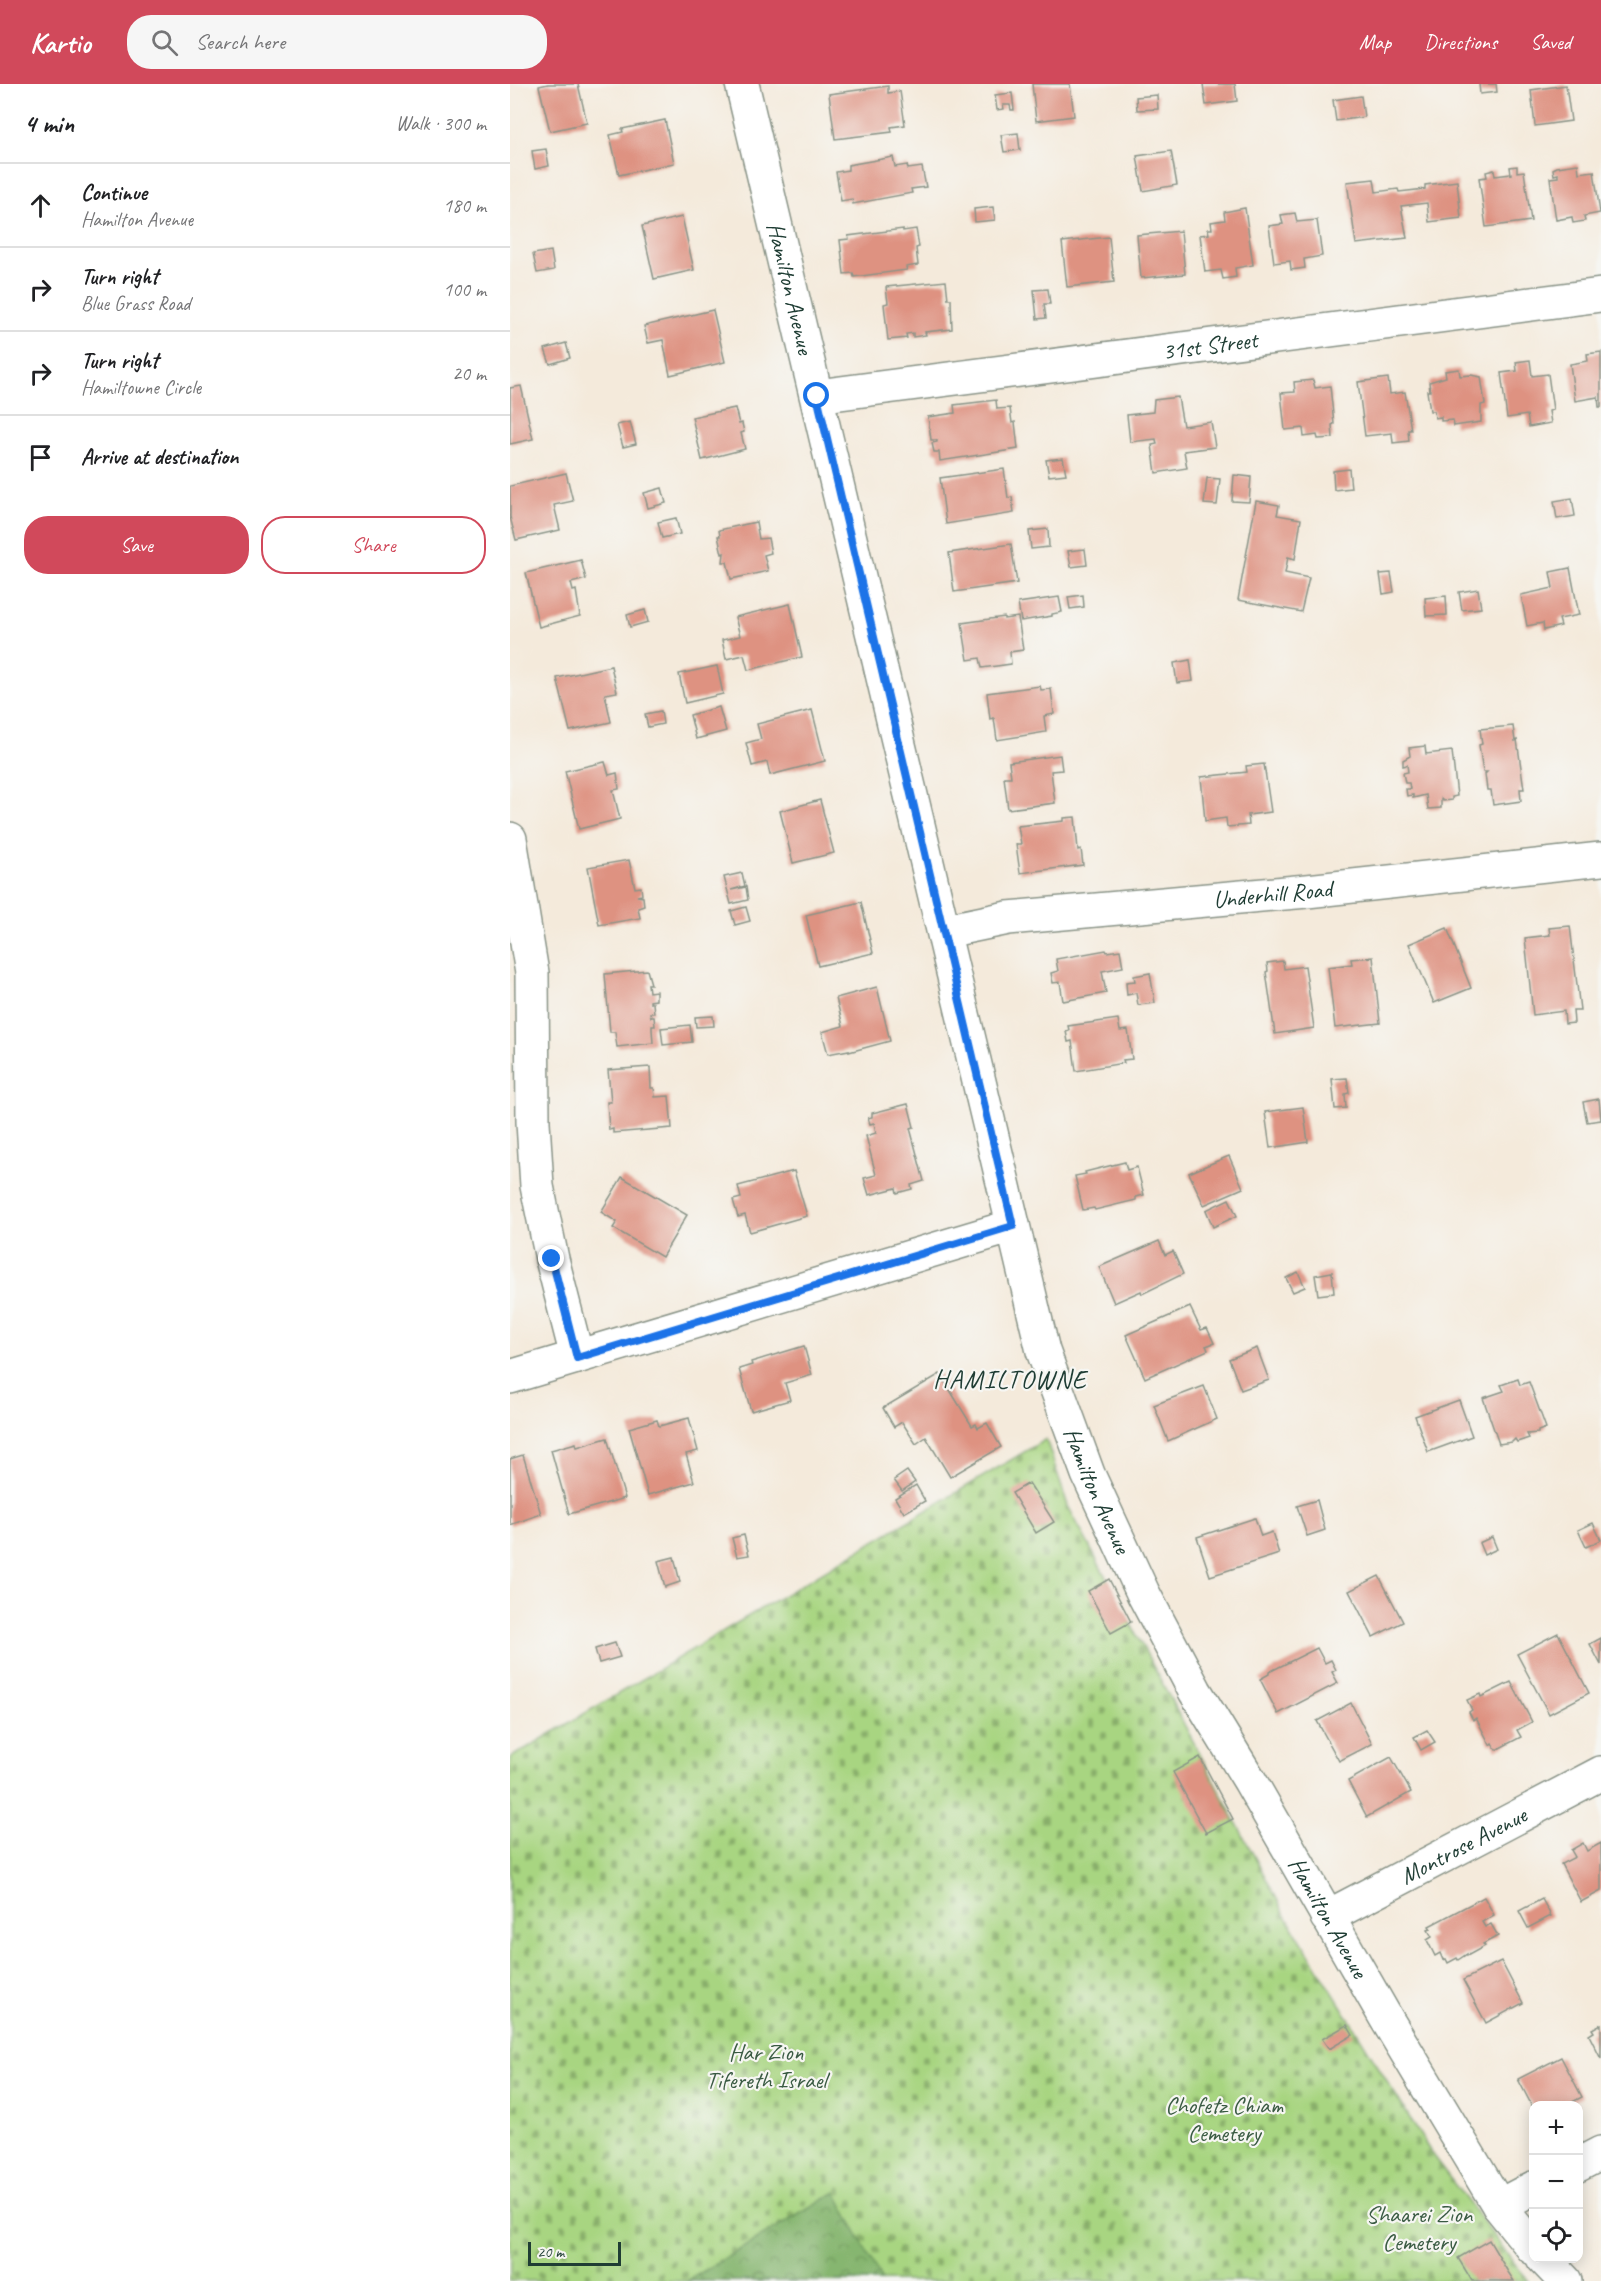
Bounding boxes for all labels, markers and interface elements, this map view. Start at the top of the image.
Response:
search box [127,15,547,69]
text: Kartio [30,25,91,60]
icon: search [148,26,181,59]
text: Search here [196,28,285,56]
text: Map [1359,29,1391,55]
text: Directions [1424,29,1497,55]
text: Saved [1530,29,1571,55]
text: 4 min [24,107,74,140]
text: Walk · 300 m [396,111,486,136]
text: Continue [81,179,147,207]
icon: ahead [24,189,57,222]
text: 180 m [443,193,486,218]
text: Hamilton Avenue [81,207,193,232]
street label: Hamilton Avenue [760,219,821,359]
text: Turn right [81,263,158,291]
icon: right [24,273,57,306]
text: 100 m [443,277,486,302]
text: Blue Grass Road [81,291,190,316]
street label: 31st Street [1161,324,1261,366]
text: Turn right [81,347,158,375]
icon: right [24,357,57,390]
text: 20 m [452,361,486,386]
text: Hamiltowne Circle [81,375,201,400]
route start [803,382,829,408]
icon: arrive [24,441,57,474]
text: Arrive at destination [81,443,238,471]
button: Save [24,516,249,574]
button: Share [261,516,486,574]
street label: Underhill Road [1212,873,1337,914]
route end [538,1245,564,1271]
district label: HAMILTOWNE [933,1363,1089,1396]
street label: Hamilton Avenue [1057,1423,1139,1560]
street label: Montrose Avenue [1395,1799,1534,1891]
street label: Hamilton Avenue [1282,1852,1376,1985]
park label: Har Zion Tifereth Israel [706,2037,830,2095]
park label: Chofetz Chiam Cemetery [1165,2090,1283,2148]
map controls [1529,2101,1583,2263]
button: + [1529,2101,1583,2155]
button: − [1529,2155,1583,2209]
park label: Shaarei Zion Cemetery [1366,2199,1473,2257]
button: locate [1529,2209,1583,2263]
scale bar [528,2239,621,2266]
text: 20 m [537,2242,564,2262]

